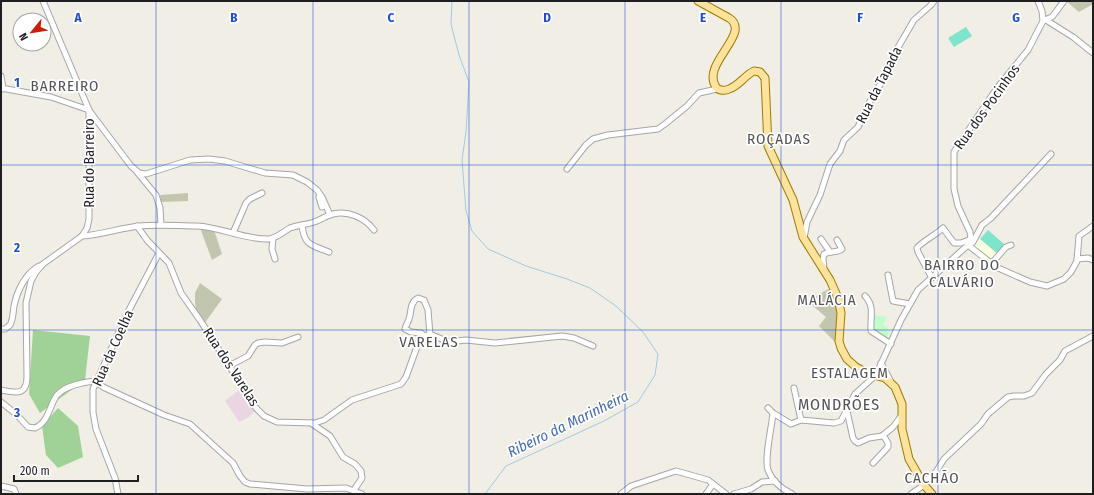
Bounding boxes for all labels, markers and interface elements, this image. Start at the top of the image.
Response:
text: A [73,10,82,25]
text: B [230,10,238,25]
text: C [388,10,395,25]
text: D [543,10,551,25]
text: E [700,10,706,25]
text: F [857,10,863,25]
text: G [1012,10,1020,25]
north arrow [12,12,52,52]
text: N [16,31,31,43]
street label: Rua da Tapada [852,44,906,126]
street label: Rua dos Pocinhos [950,61,1024,153]
text: 1 [14,75,20,90]
district label: BARREIRO [31,77,99,95]
street label: Rua do Barreiro [81,118,98,208]
district label: ROÇADAS [747,130,811,148]
text: 2 [13,240,20,255]
district label: BAIRRO DO CALVÁRIO [924,256,1000,291]
district label: MALÁCIA [797,291,857,309]
street label: Rua da Coelha [89,307,137,389]
street label: Rua dos Varelas [199,324,263,410]
district label: VARELAS [399,333,459,351]
district label: ESTALAGEM [811,364,889,382]
water label: Ribeiro da Marinheira [505,387,632,461]
district label: MONDRÕES [798,395,880,414]
text: 3 [13,405,20,420]
scale bar [14,457,138,483]
text: 200 m [20,464,50,478]
district label: CACHÃO [904,469,960,487]

